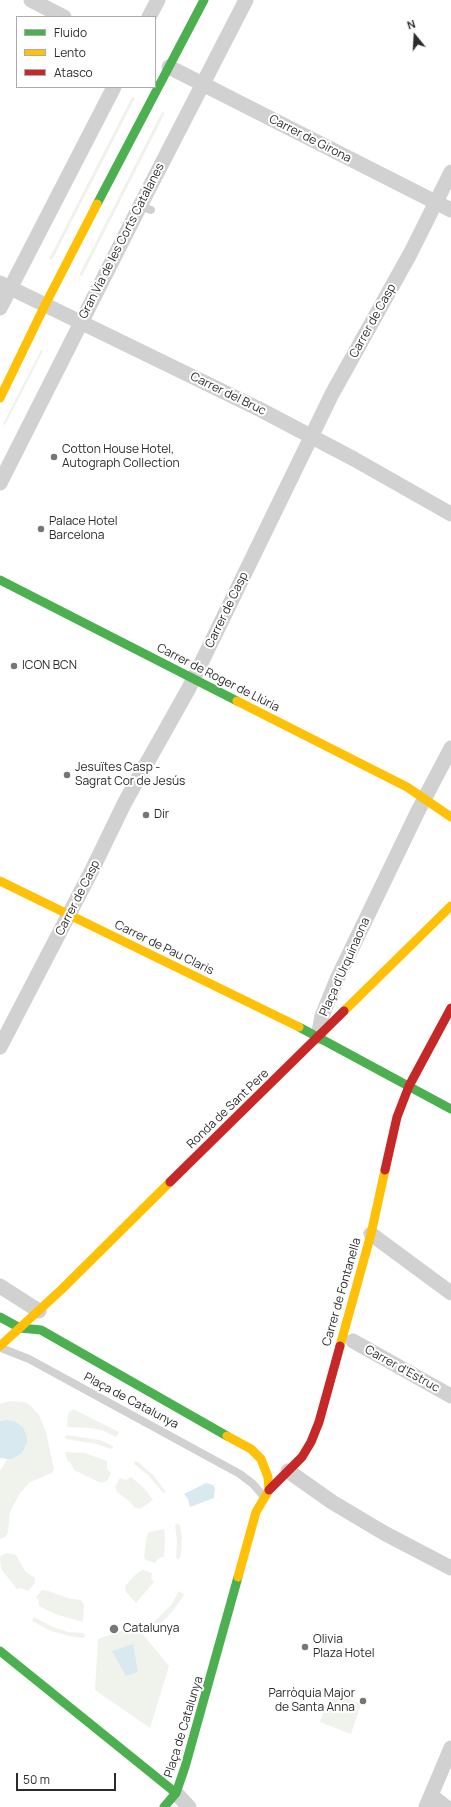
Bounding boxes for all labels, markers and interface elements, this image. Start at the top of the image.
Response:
legend [16,16,156,88]
north arrow [395,16,435,56]
text: N [405,16,417,32]
text: Fluido [54,24,87,41]
text: Lento [54,44,86,61]
text: Atasco [54,64,93,81]
street label: Carrer de Girona [266,112,354,166]
street label: Gran Via de les Corts Catalanes [76,161,168,321]
street label: Carrer de Casp [347,281,399,361]
street label: Carrer del Bruc [188,369,268,419]
place label: Cotton House Hotel, Autograph Collection [62,443,180,471]
marker: Cotton House Hotel, Autograph Collection [49,452,59,462]
place label: Palace Hotel Barcelona [49,515,118,543]
marker: Palace Hotel Barcelona [36,524,46,534]
street label: Carrer de Casp [202,570,252,650]
street label: Carrer de Roger de Llúria [154,641,282,715]
place label: ICON BCN [22,659,77,673]
marker: ICON BCN [9,661,19,671]
place label: Jesuïtes Casp - Sagrat Cor de Jesús [75,761,185,789]
marker: Jesuïtes Casp - Sagrat Cor de Jesús [62,770,72,780]
place label: Dir [154,808,169,822]
marker: Dir [141,810,151,820]
street label: Carrer de Casp [53,858,103,938]
street label: Plaça d'Urquinaona [317,915,373,1019]
street label: Carrer de Pau Claris [112,918,216,978]
street label: Ronda de Sant Pere [184,1066,272,1152]
street label: Carrer de Fontanella [320,1236,364,1348]
street label: Carrer d'Estruc [362,1343,442,1395]
street label: Plaça de Catalunya [81,1370,181,1432]
place label: Catalunya [123,1622,179,1636]
marker: Catalunya [108,1623,120,1635]
place label: Olivia Plaza Hotel [313,1633,374,1661]
marker: Olivia Plaza Hotel [300,1642,310,1652]
street label: Plaça de Catalunya [162,1675,206,1779]
place label: Parròquia Major de Santa Anna [268,1687,355,1715]
marker: Parròquia Major de Santa Anna [358,1696,368,1706]
scale bar [18,1765,118,1791]
text: 50 m [23,1771,50,1788]

